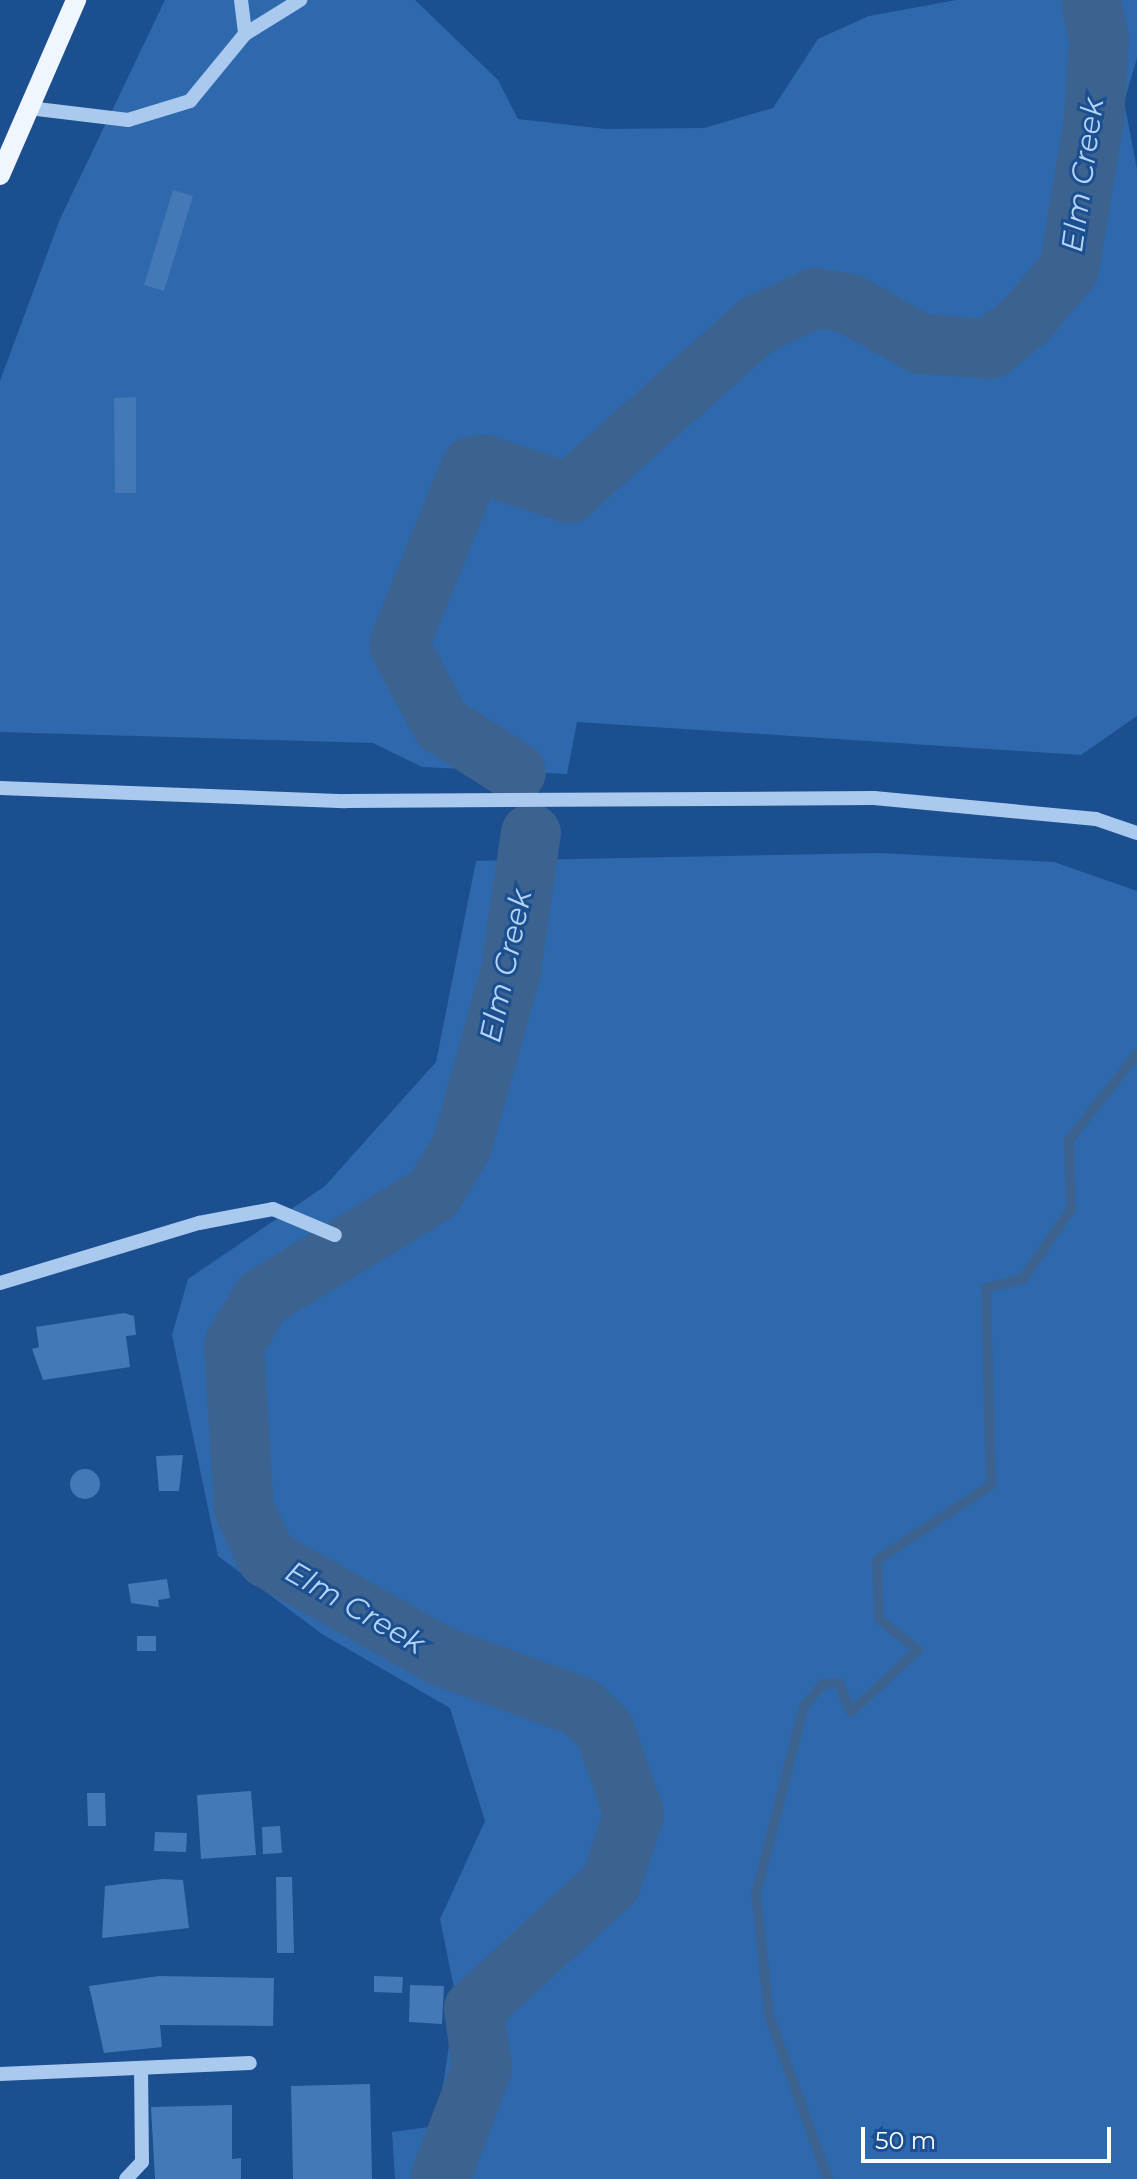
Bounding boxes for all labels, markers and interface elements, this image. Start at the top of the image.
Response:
water label: Elm Creek [1054,96,1112,254]
water label: Elm Creek [472,886,540,1046]
water label: Elm Creek [279,1554,431,1662]
scale bar [865,2111,1115,2161]
text: 50 m [875,2126,936,2155]

